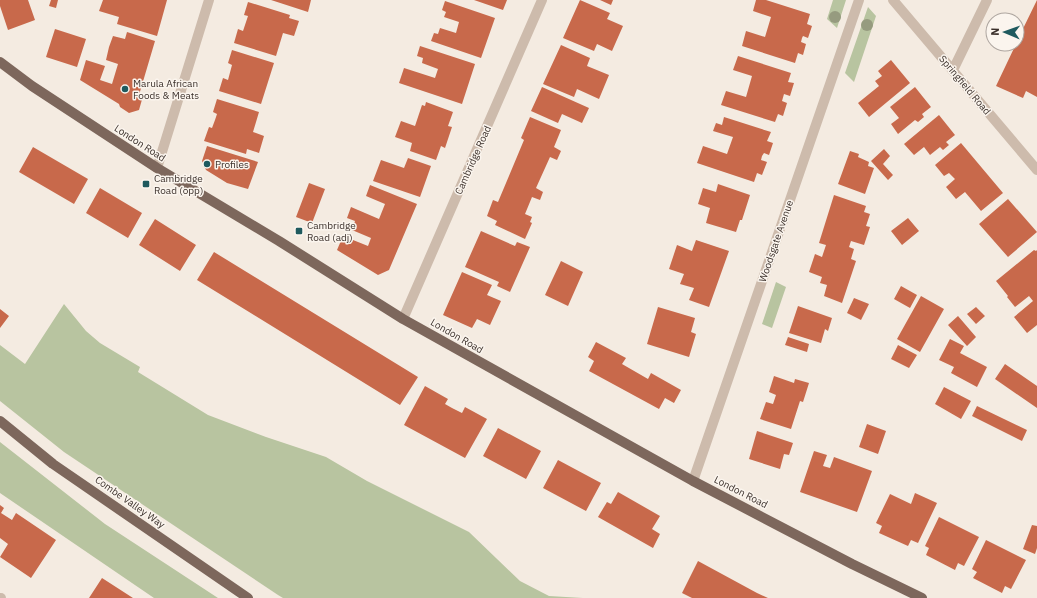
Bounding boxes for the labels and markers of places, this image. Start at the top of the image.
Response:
place label: Marula African Foods & Meats [133,77,199,102]
marker: Marula African Foods & Meats [120,84,130,94]
place label: Profiles [215,158,249,171]
marker: Profiles [202,159,212,169]
place label: Cambridge Road (opp) [154,172,203,197]
marker: Cambridge Road (opp) [141,179,151,189]
place label: Cambridge Road (adj) [307,219,356,244]
marker: Cambridge Road (adj) [294,226,304,236]

